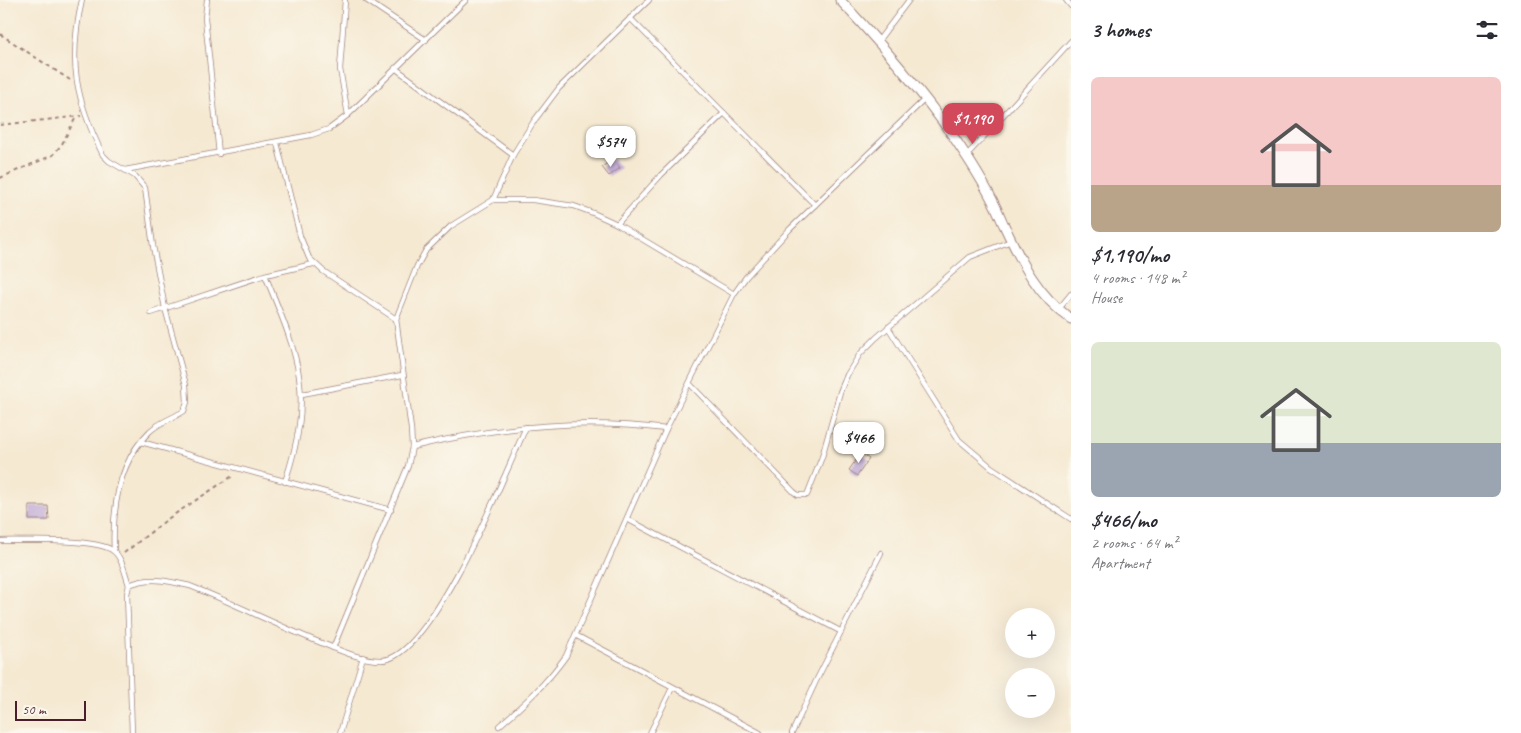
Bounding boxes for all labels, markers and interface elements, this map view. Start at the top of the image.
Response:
icon: filters [1473,16,1501,44]
text: 3 homes [1091,17,1150,43]
pin: $1,190 [932,102,1014,145]
text: $1,190 [954,109,992,129]
icon: home [1251,110,1341,200]
pin: $574 [581,126,641,168]
text: $574 [597,132,625,152]
text: $1,190/mo [1091,242,1169,268]
text: 4 rooms · 148 m² [1091,268,1185,288]
text: House [1091,288,1122,308]
icon: home [1251,375,1341,465]
pin: $466 [829,422,889,464]
text: $466 [844,428,874,448]
text: $466/mo [1091,507,1157,533]
text: 2 rooms · 64 m² [1091,533,1177,553]
text: Apartment [1091,553,1150,573]
map controls [1005,608,1055,718]
button: + [1005,608,1055,658]
button: − [1005,668,1055,718]
scale bar [15,698,86,721]
text: 50 m [22,701,46,718]

